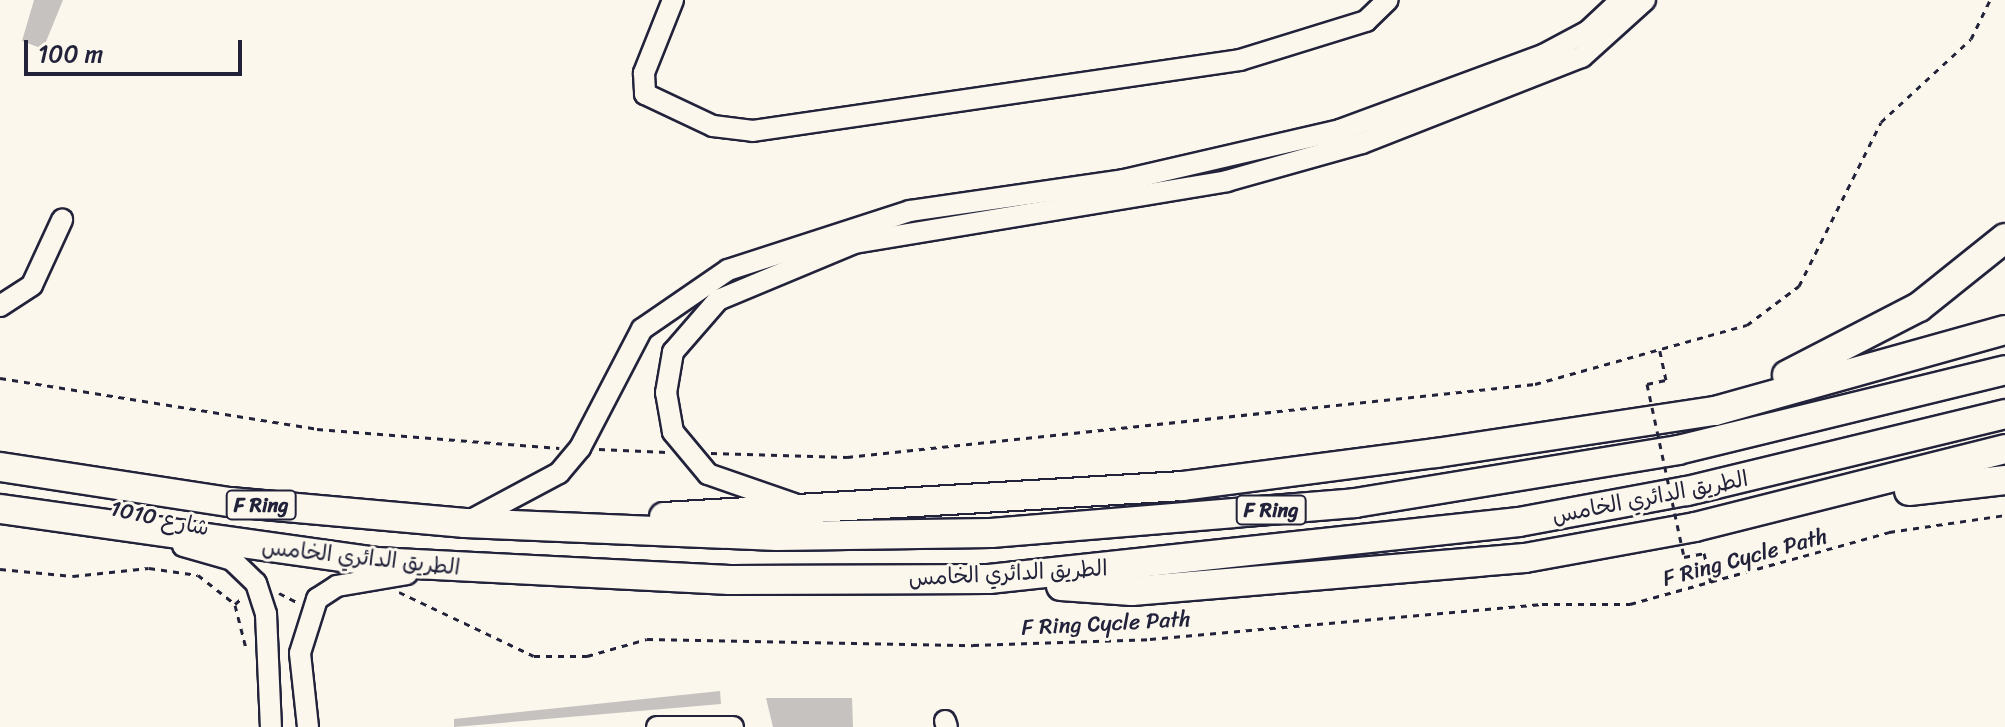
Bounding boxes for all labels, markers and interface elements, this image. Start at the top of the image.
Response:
scale bar [28,24,246,74]
text: 100 m [38,33,103,75]
street label: الطريق الدائري الخامس [1550,465,1750,529]
road number: F Ring [225,489,297,521]
road number: F Ring [1235,494,1307,526]
street label: شارع 1010 [108,495,212,541]
street label: F Ring Cycle Path [1659,522,1831,592]
street label: الطريق الدائري الخامس [261,533,461,581]
street label: الطريق الدائري الخامس [908,555,1108,591]
street label: F Ring Cycle Path [1020,605,1192,641]

